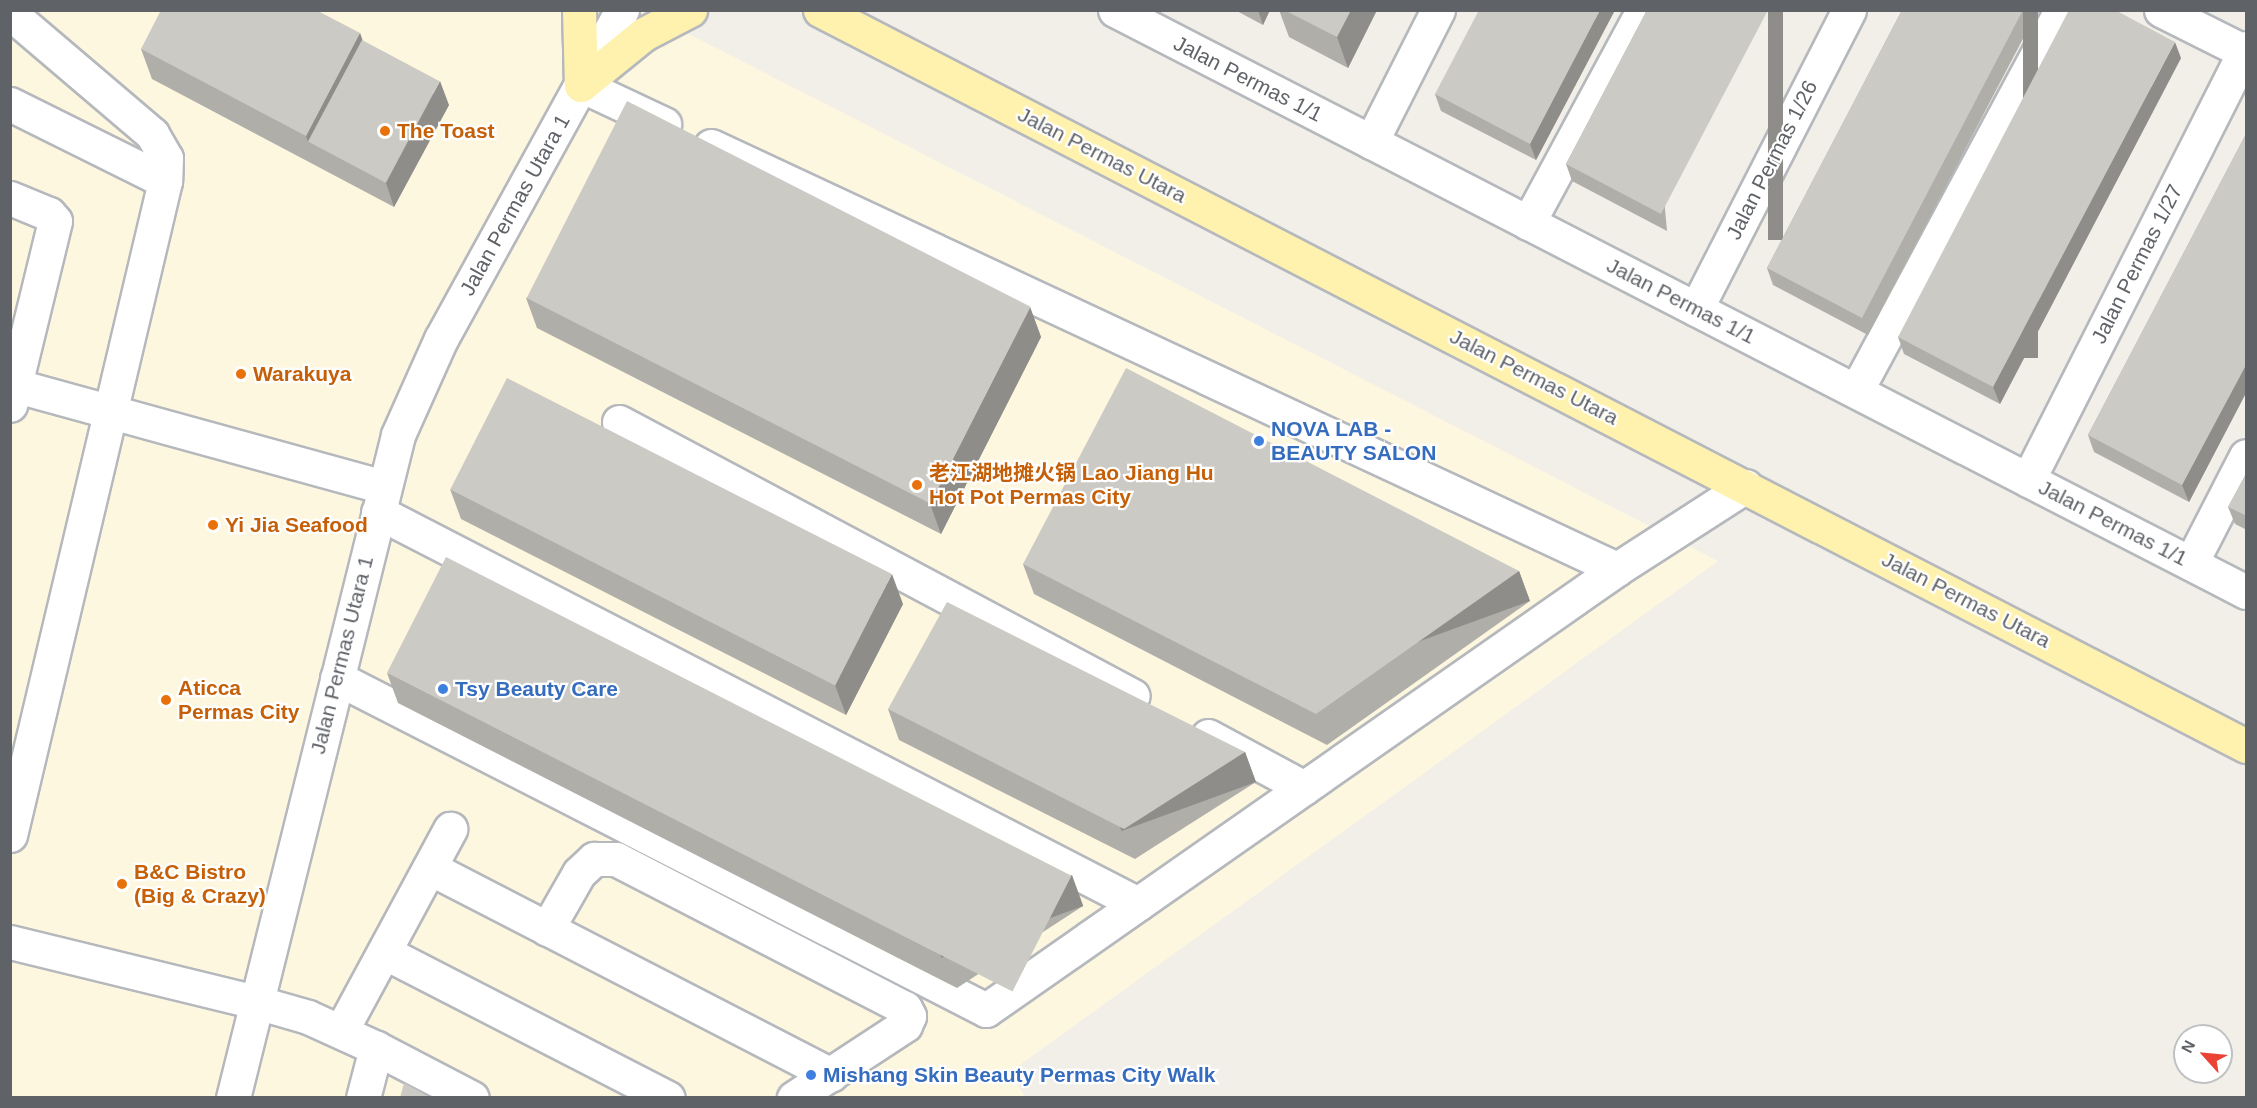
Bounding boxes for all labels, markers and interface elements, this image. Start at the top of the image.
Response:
street label: Jalan Permas 1/1 [1169,31,1327,127]
street label: Jalan Permas 1/26 [1721,76,1823,244]
street label: Jalan Permas Utara [1014,102,1190,208]
street label: Jalan Permas Utara 1 [455,110,575,300]
place label: The Toast [397,118,495,144]
marker: The Toast [378,124,392,138]
street label: Jalan Permas 1/27 [2086,180,2188,348]
street label: Jalan Permas 1/1 [1602,253,1760,349]
street label: Jalan Permas Utara [1446,324,1622,430]
place label: Warakuya [253,361,351,387]
marker: Warakuya [234,367,248,381]
place label: NOVA LAB - BEAUTY SALON [1271,416,1437,466]
marker: NOVA LAB - BEAUTY SALON [1252,434,1266,448]
place label: 老江湖地摊火锅 Lao Jiang Hu Hot Pot Permas City [929,460,1214,510]
street label: Jalan Permas 1/1 [2034,475,2192,571]
marker: 老江湖地摊火锅 Lao Jiang Hu Hot Pot Permas City [910,478,924,492]
place label: Yi Jia Seafood [225,512,368,538]
marker: Yi Jia Seafood [206,518,220,532]
street label: Jalan Permas Utara [1878,547,2054,653]
street label: Jalan Permas Utara 1 [305,553,379,757]
place label: Aticca Permas City [178,675,299,725]
place label: Tsy Beauty Care [455,676,618,702]
marker: Tsy Beauty Care [436,682,450,696]
marker: Aticca Permas City [159,693,173,707]
place label: B&C Bistro (Big & Crazy) [134,859,266,909]
marker: B&C Bistro (Big & Crazy) [115,877,129,891]
north arrow [2173,1024,2233,1084]
text: N [2178,1037,2198,1056]
place label: Mishang Skin Beauty Permas City Walk [823,1062,1216,1088]
marker: Mishang Skin Beauty Permas City Walk [804,1068,818,1082]

